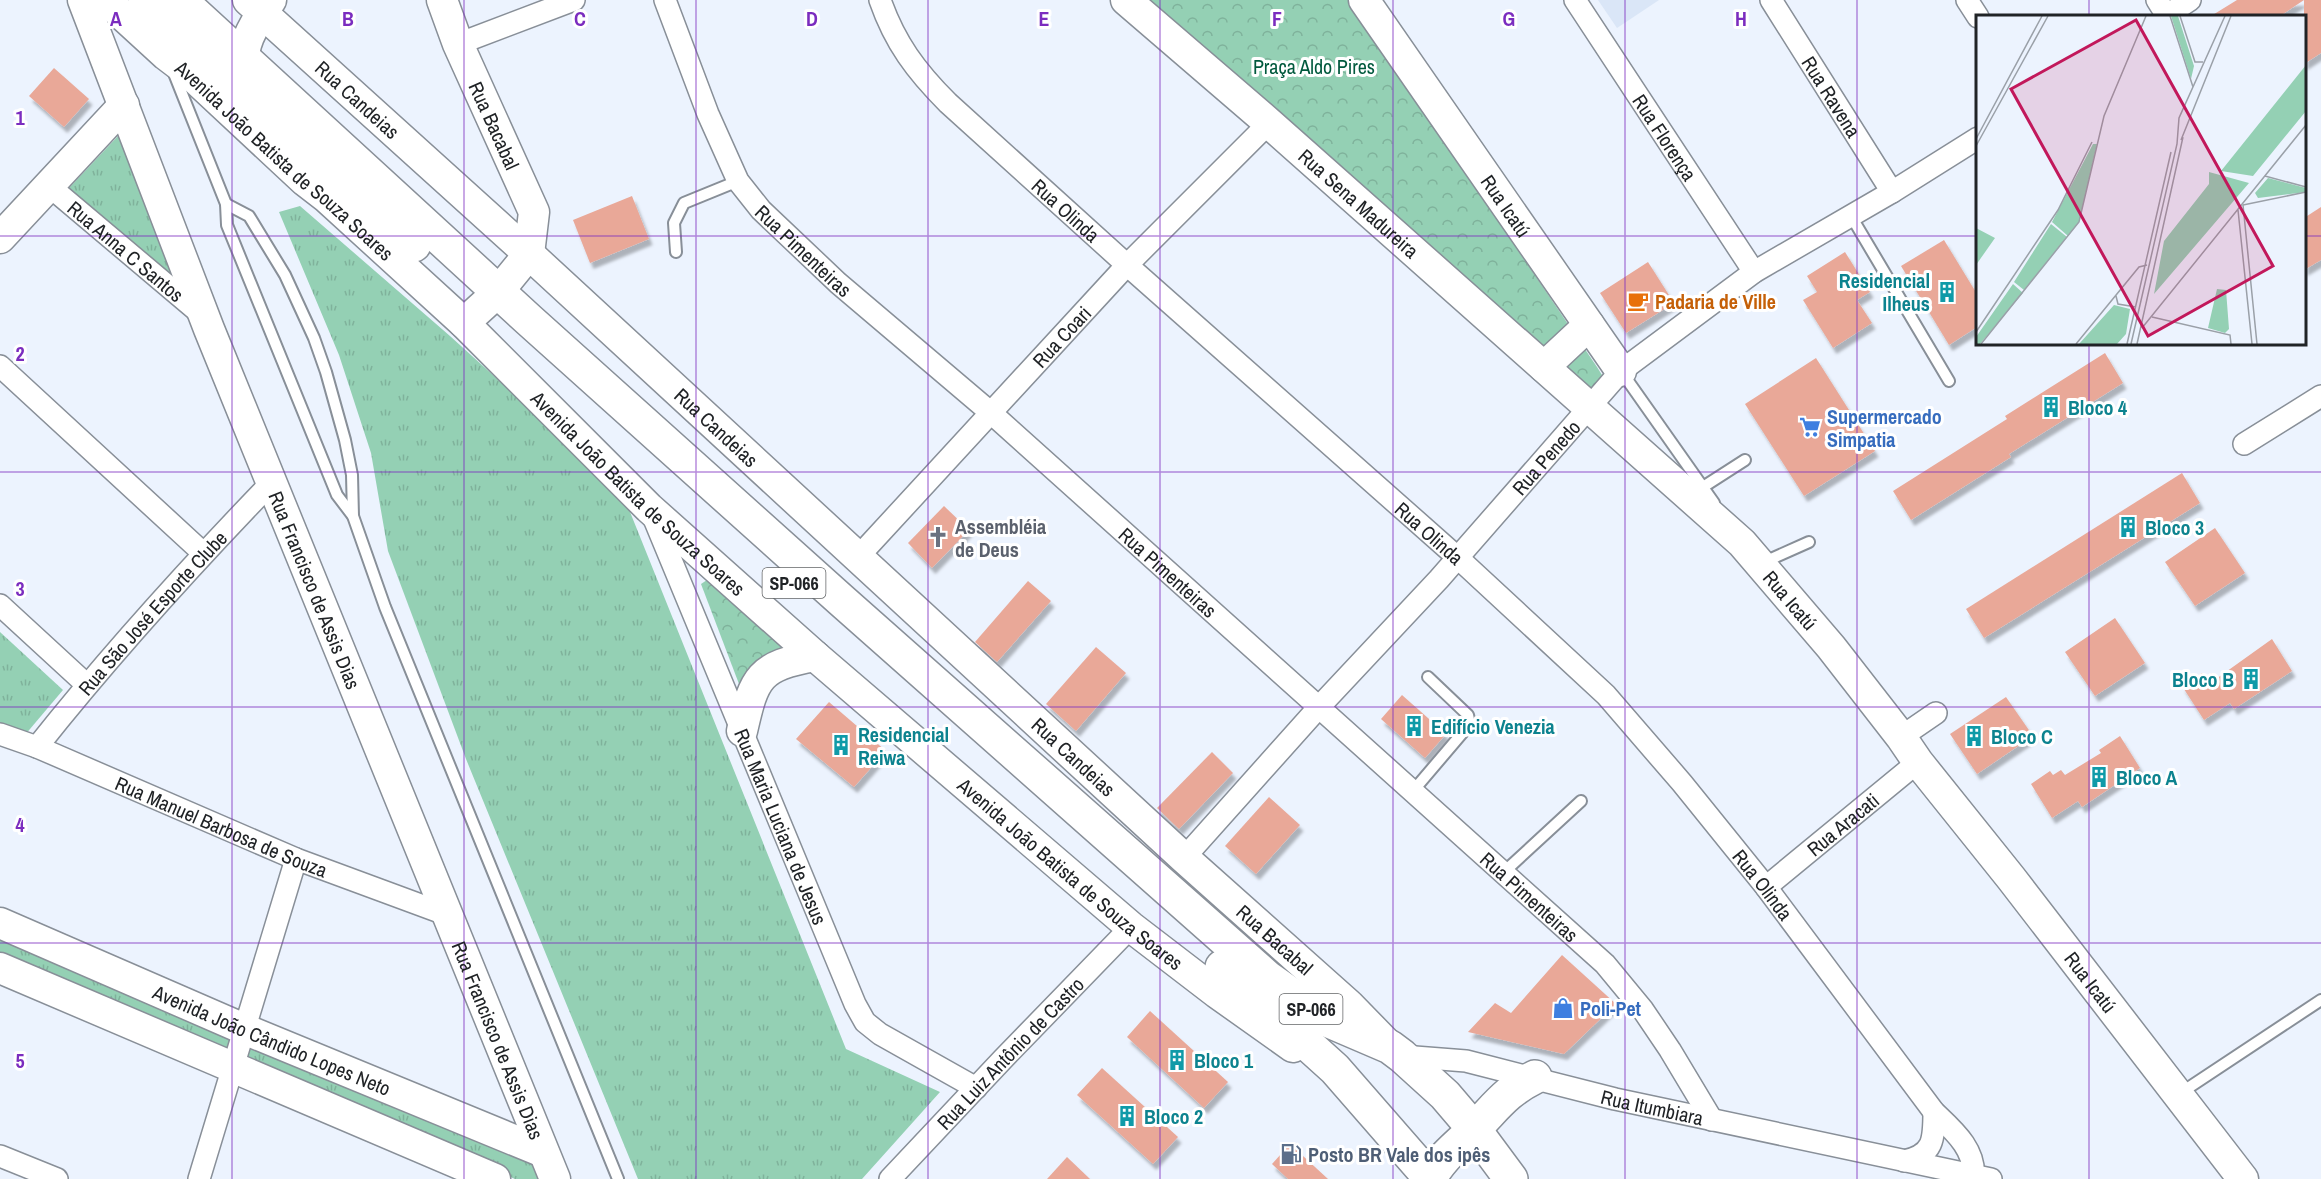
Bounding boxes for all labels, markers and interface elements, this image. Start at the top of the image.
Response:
text: A [110,5,122,32]
text: B [342,5,354,32]
text: C [574,5,586,32]
text: D [806,5,818,32]
text: E [1039,5,1050,32]
text: F [1272,5,1282,32]
text: G [1503,5,1515,32]
text: H [1735,5,1747,32]
inset map [1976,15,2306,345]
street label: Rua Ravena [1796,51,1868,142]
street label: Avenida João Batista de Souza Soares [169,53,400,266]
park label: Praça Aldo Pires [1253,53,1375,80]
street label: Rua Candeias [310,54,406,144]
street label: Rua Bacabal [463,77,526,174]
street label: Rua Florença [1627,88,1704,186]
text: 1 [15,104,25,131]
street label: Rua Sena Madureira [1293,142,1425,264]
street label: Rua Icatú [1475,169,1537,242]
street label: Rua Olinda [1026,172,1106,248]
street label: Rua Anna C Santos [62,194,190,308]
street label: Rua Pimenteiras [750,198,858,302]
place label: Residencial Ilheus [1839,267,1930,317]
building icon: Residencial Ilheus [1935,280,1959,304]
place label: Padaria de Ville [1655,288,1776,315]
cafe icon: Padaria de Ville [1626,289,1650,313]
street label: Rua Coari [1026,300,1097,373]
text: 2 [15,340,25,367]
street label: Rua Candeias [669,382,764,472]
street label: Avenida João Batista de Souza Soares [525,384,751,601]
place label: Bloco 4 [2068,394,2127,421]
building icon: Bloco 4 [2039,395,2063,419]
place label: Supermercado Simpatia [1827,403,1942,453]
street label: Rua Penedo [1505,414,1586,500]
supermarket icon: Supermercado Simpatia [1798,415,1822,439]
street label: Rua Francisco de Assis Dias [263,487,368,693]
street label: Rua Olinda [1390,495,1470,570]
place label: Assembléia de Deus [955,513,1046,563]
place label: Bloco 3 [2145,514,2204,541]
building icon: Bloco 3 [2116,515,2140,539]
street label: Rua Pimenteiras [1113,521,1223,623]
street label: Rua São José Esporte Clube [72,525,232,700]
church icon: Assembléia de Deus [926,525,950,549]
street label: Rua Icatú [1758,564,1824,635]
road number: SP-066 [762,568,826,598]
text: 3 [15,575,25,602]
place label: Bloco B [2172,666,2234,693]
building icon: Bloco B [2239,667,2263,691]
street label: Rua Candeias [1026,711,1122,802]
place label: Edifício Venezia [1431,713,1555,740]
building icon: Edifício Venezia [1402,714,1426,738]
place label: Residencial Reiwa [858,721,949,771]
place label: Bloco C [1991,723,2053,750]
street label: Rua Maria Luciana de Jesus [729,724,834,928]
building icon: Bloco C [1962,724,1986,748]
building icon: Residencial Reiwa [829,733,853,757]
place label: Bloco A [2116,764,2178,791]
building icon: Bloco A [2087,765,2111,789]
street label: Rua Manuel Barbosa de Souza [111,769,331,883]
street label: Avenida João Batista de Souza Soares [952,770,1189,976]
street label: Rua Aracati [1801,786,1884,862]
text: 4 [15,811,25,838]
street label: Rua Olinda [1727,843,1799,925]
street label: Rua Pimenteiras [1475,845,1585,948]
street label: Rua Bacabal [1231,898,1319,981]
street label: Rua Francisco de Assis Dias [446,937,551,1143]
street label: Rua Icatú [2059,946,2123,1018]
street label: Rua Luiz Antônio de Castro [930,971,1089,1135]
street label: Avenida João Cândido Lopes Neto [148,977,395,1101]
road number: SP-066 [1280,994,1342,1024]
place label: Poli-Pet [1580,995,1642,1022]
shop icon: Poli-Pet [1551,996,1575,1020]
text: 5 [15,1047,25,1074]
place label: Bloco 1 [1194,1047,1254,1074]
building icon: Bloco 1 [1165,1048,1189,1072]
street label: Rua Itumbiara [1598,1082,1706,1131]
place label: Bloco 2 [1144,1103,1203,1130]
building icon: Bloco 2 [1115,1104,1139,1128]
place label: Posto BR Vale dos ipês [1308,1141,1490,1168]
fuel station icon: Posto BR Vale dos ipês [1279,1142,1303,1166]

